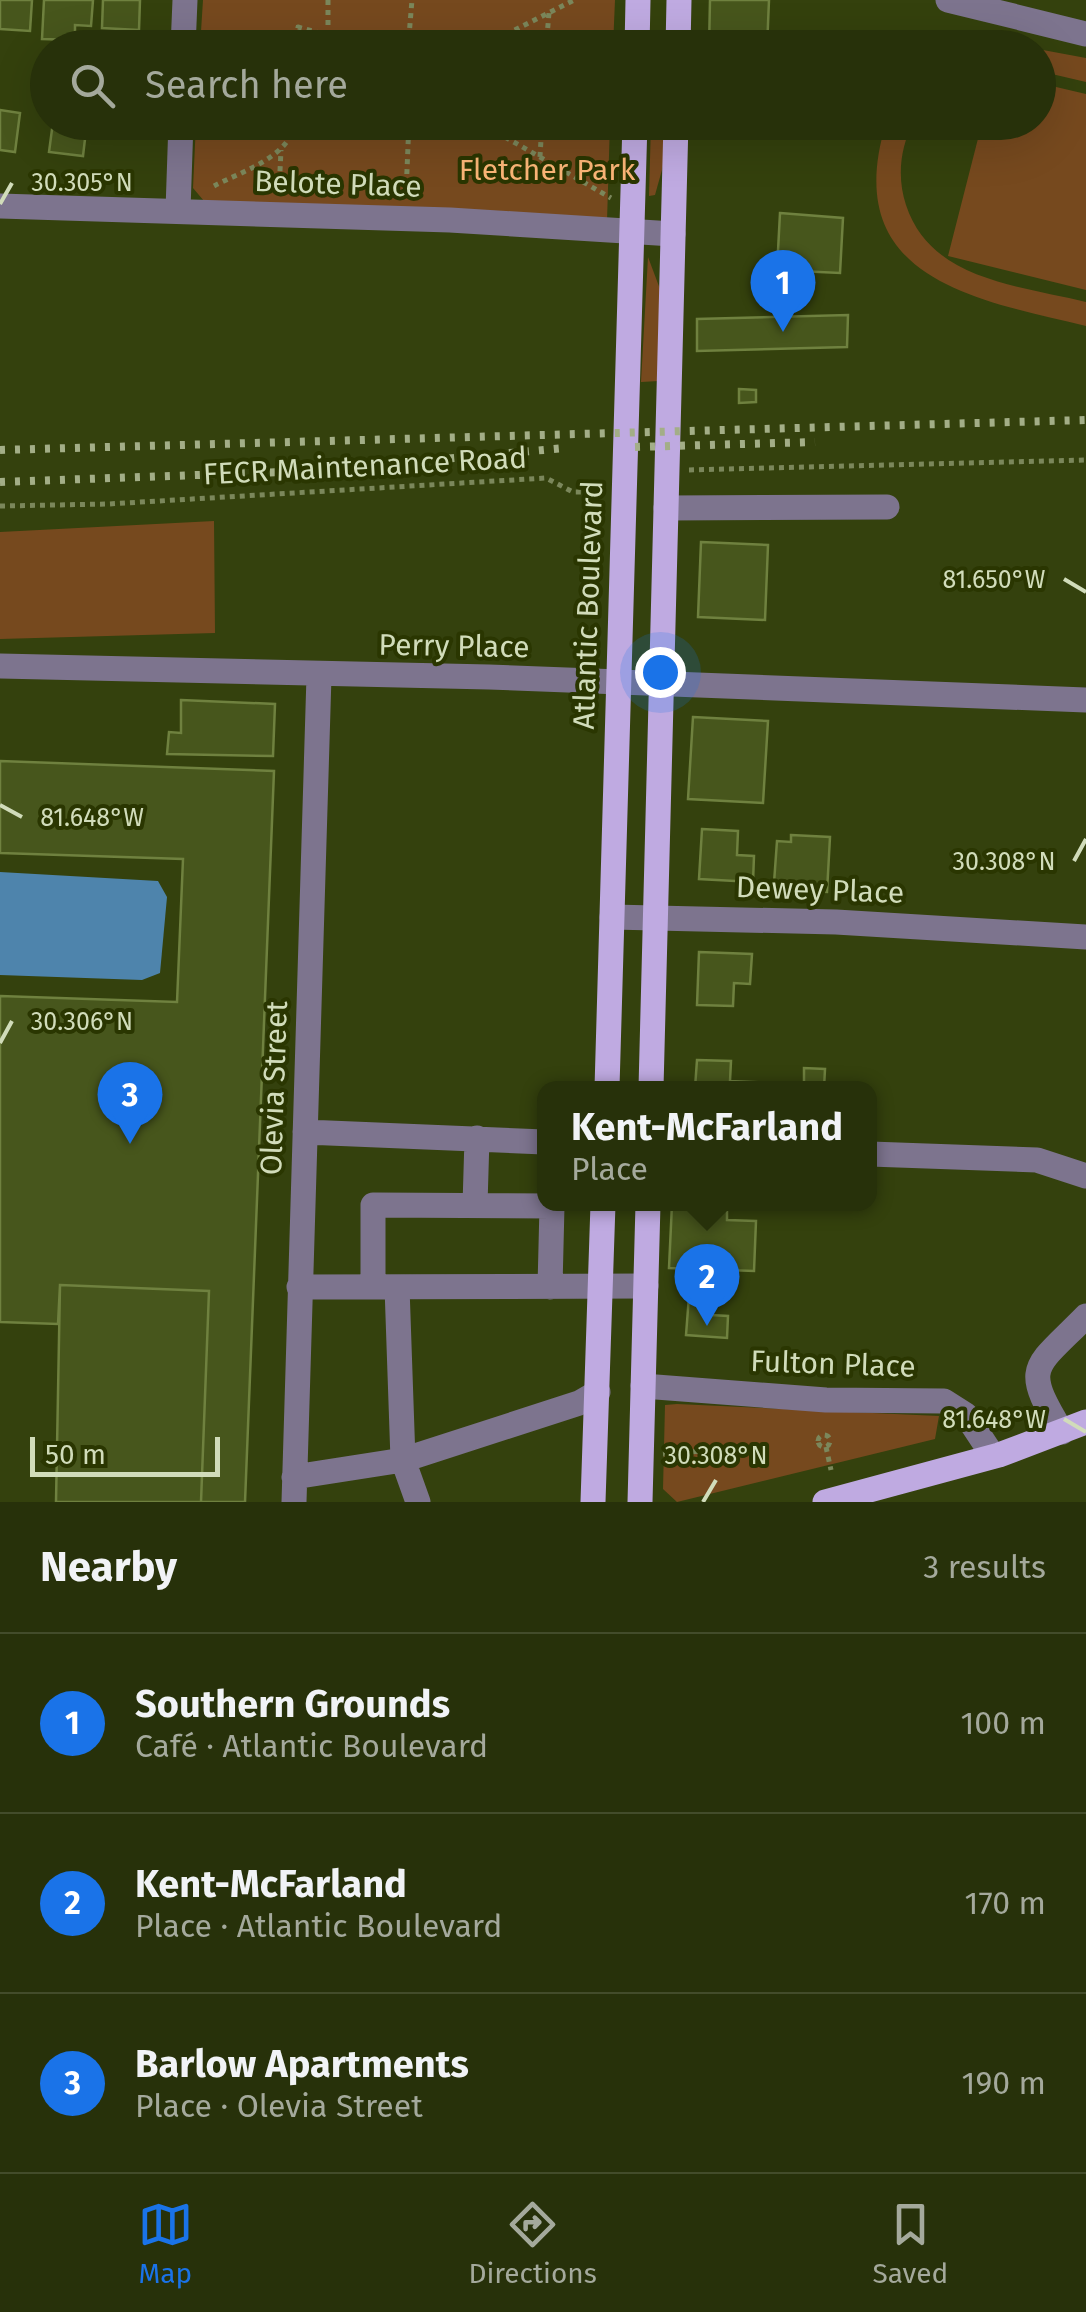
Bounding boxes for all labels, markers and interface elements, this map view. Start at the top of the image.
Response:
search box [30,30,1056,140]
icon: search [65,58,120,113]
text: Search here [145,62,348,108]
park label: Fletcher Park [459,152,636,188]
street label: Belote Place [254,163,422,205]
text: 30.305°N [31,168,133,198]
pin: 1 [750,250,816,332]
street label: FECR Maintenance Road [202,440,528,492]
street label: Atlantic Boulevard [566,480,610,730]
text: 81.650°W [942,565,1046,595]
street label: Perry Place [378,627,530,665]
your location [635,647,686,698]
text: 81.648°W [40,803,144,833]
text: 30.308°N [952,847,1056,877]
street label: Dewey Place [735,869,905,911]
street label: Olevia Street [253,1000,295,1176]
text: 30.306°N [31,1007,133,1037]
pin: 3 [98,1062,162,1144]
popup [537,1081,877,1211]
text: Kent-McFarland [571,1104,843,1150]
text: Place [571,1150,648,1188]
pin: 2 [674,1244,740,1326]
street label: Fulton Place [750,1343,916,1385]
text: 81.648°W [942,1405,1046,1435]
scale bar [30,1432,220,1476]
text: 50 m [45,1438,106,1471]
text: 30.308°N [664,1441,768,1471]
text: Nearby [40,1542,177,1592]
text: 3 results [923,1548,1046,1586]
text: Southern Grounds [135,1681,450,1727]
text: 1 [65,1704,80,1742]
text: 100 m [961,1704,1046,1742]
text: Café · Atlantic Boulevard [135,1727,488,1765]
text: Kent-McFarland [135,1861,407,1907]
text: 2 [64,1884,81,1922]
text: 170 m [965,1884,1046,1922]
text: Place · Atlantic Boulevard [135,1907,502,1945]
text: Barlow Apartments [135,2041,469,2087]
text: 3 [64,2064,81,2102]
text: 190 m [962,2064,1046,2102]
text: Place · Olevia Street [135,2087,423,2125]
tab: Map [138,2197,193,2290]
tab: Directions [468,2197,597,2290]
tab: Saved [872,2197,948,2290]

